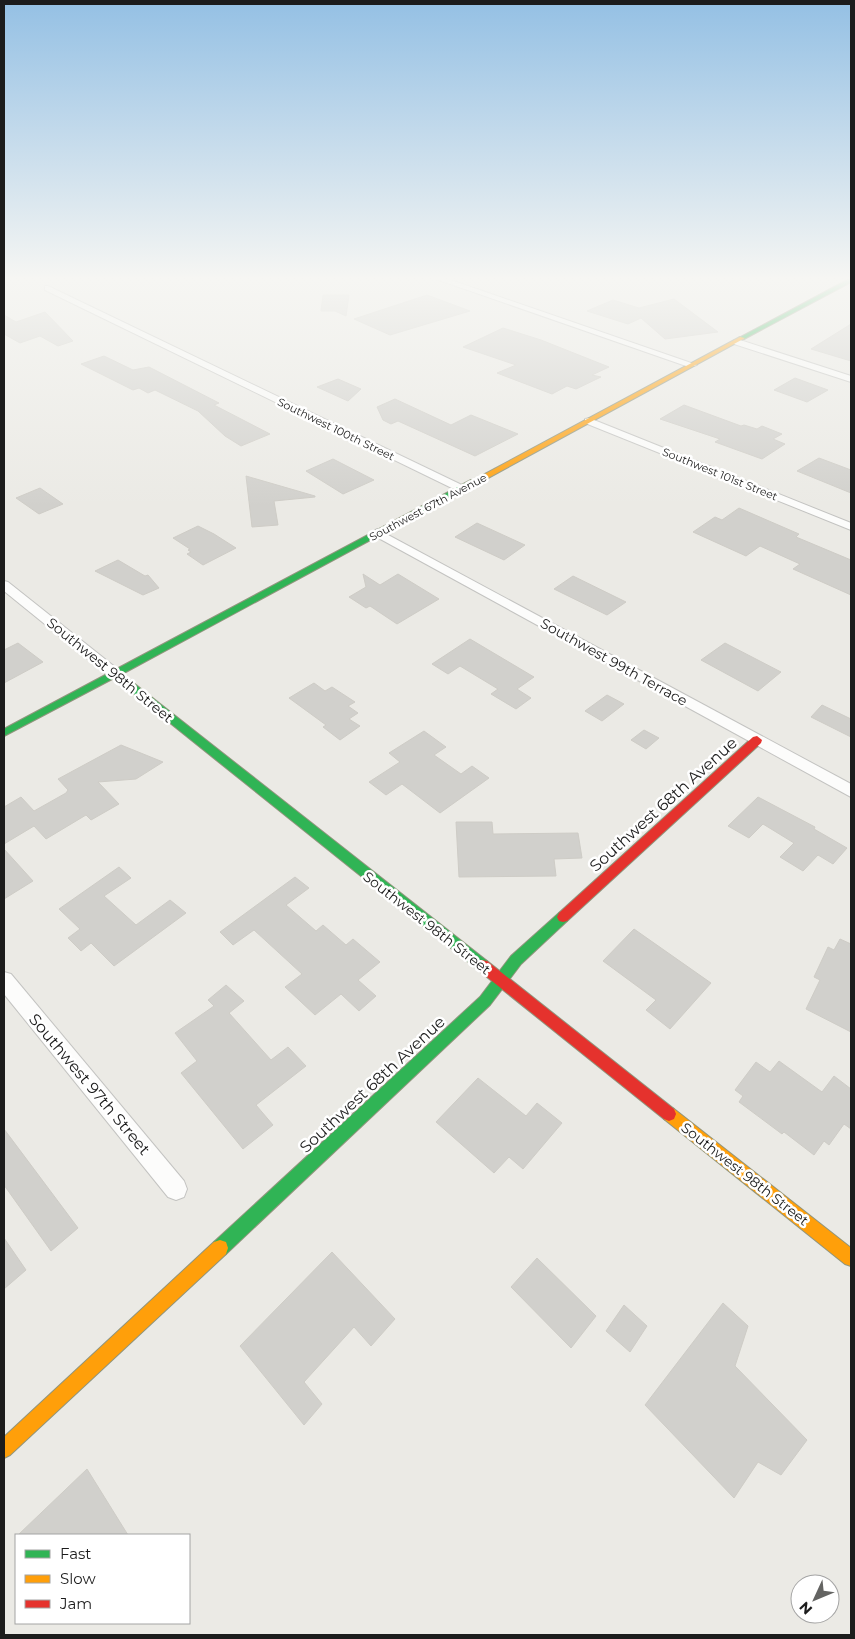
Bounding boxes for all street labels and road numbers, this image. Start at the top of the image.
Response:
street label: Southwest 100th Street [275,395,397,464]
street label: Southwest 101st Street [660,444,780,504]
street label: Southwest 67th Avenue [367,470,489,544]
street label: Southwest 98th Street [43,614,177,727]
street label: Southwest 99th Terrace [537,614,691,710]
street label: Southwest 68th Avenue [586,733,741,876]
street label: Southwest 98th Street [360,868,495,979]
street label: Southwest 97th Street [25,1010,155,1159]
street label: Southwest 68th Avenue [296,1012,449,1157]
street label: Southwest 98th Street [678,1119,813,1230]

